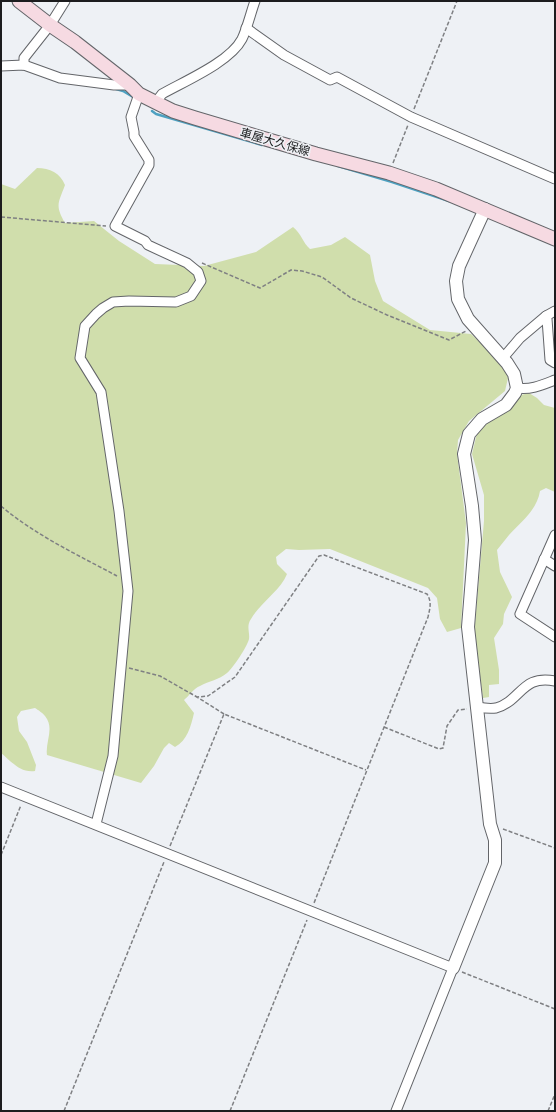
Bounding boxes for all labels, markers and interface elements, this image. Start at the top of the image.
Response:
street label: 車屋大久保線 [238,125,312,159]

